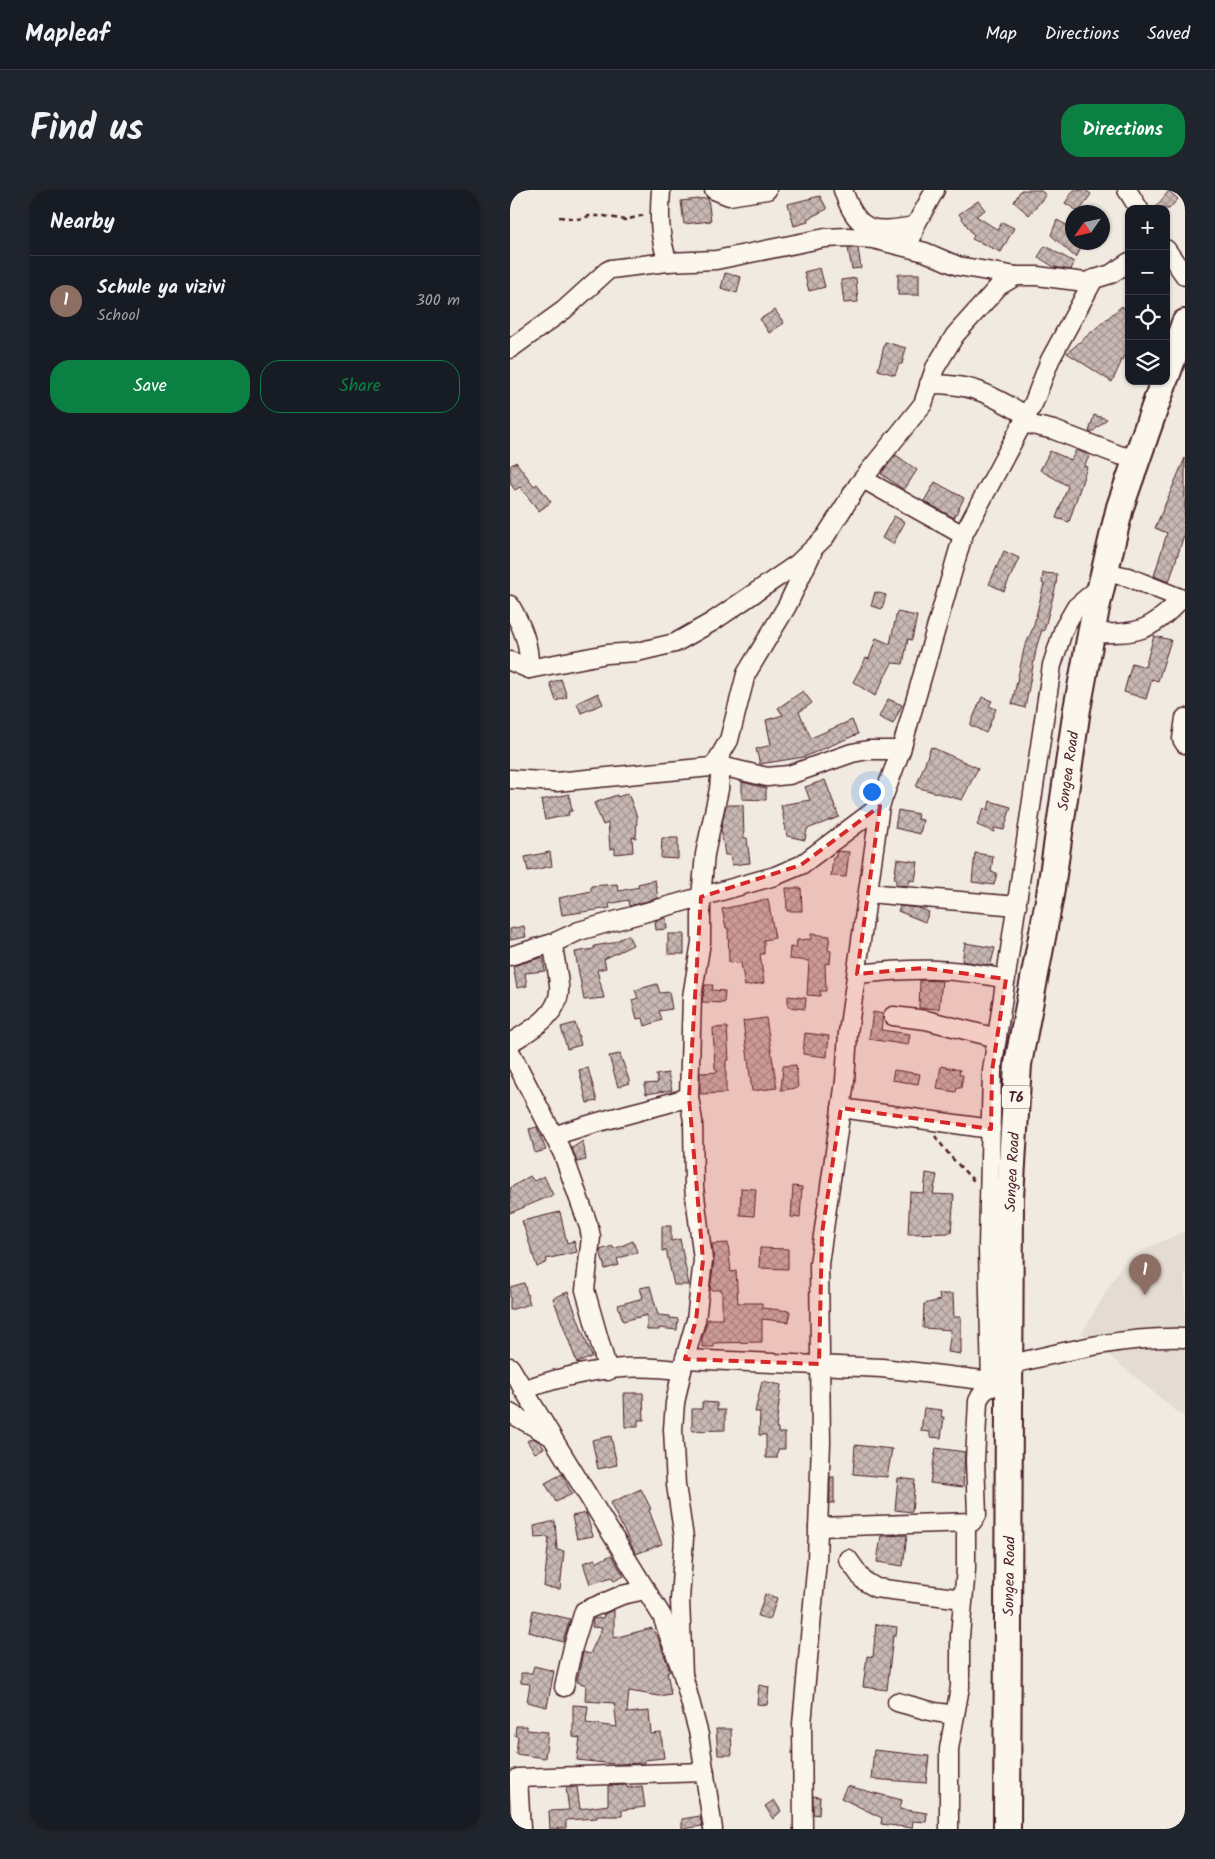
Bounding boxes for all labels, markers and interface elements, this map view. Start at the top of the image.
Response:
text: Mapleaf [25,15,109,54]
text: Map [985,20,1017,49]
text: Directions [1045,20,1119,49]
text: Saved [1147,20,1190,49]
text: Find us [30,102,143,158]
button: Directions [1061,104,1185,157]
north arrow [1065,205,1110,250]
map controls [1125,205,1170,385]
button: + [1125,205,1170,250]
text: Nearby [50,206,115,239]
button: − [1125,250,1170,295]
text: Schule ya vizivi [97,273,225,303]
text: 1 [64,288,68,313]
text: 300 m [416,288,460,313]
button: locate [1125,295,1170,340]
text: School [97,303,140,328]
button: layers [1125,340,1170,385]
button: Save [50,360,250,413]
button: Share [260,360,460,413]
street label: Songea Road [1052,729,1086,812]
your location [859,779,885,805]
road number: T6 [1002,1086,1030,1109]
street label: Songea Road [999,1131,1027,1213]
pin: 1 [1129,1254,1161,1295]
street label: Songea Road [997,1535,1023,1616]

